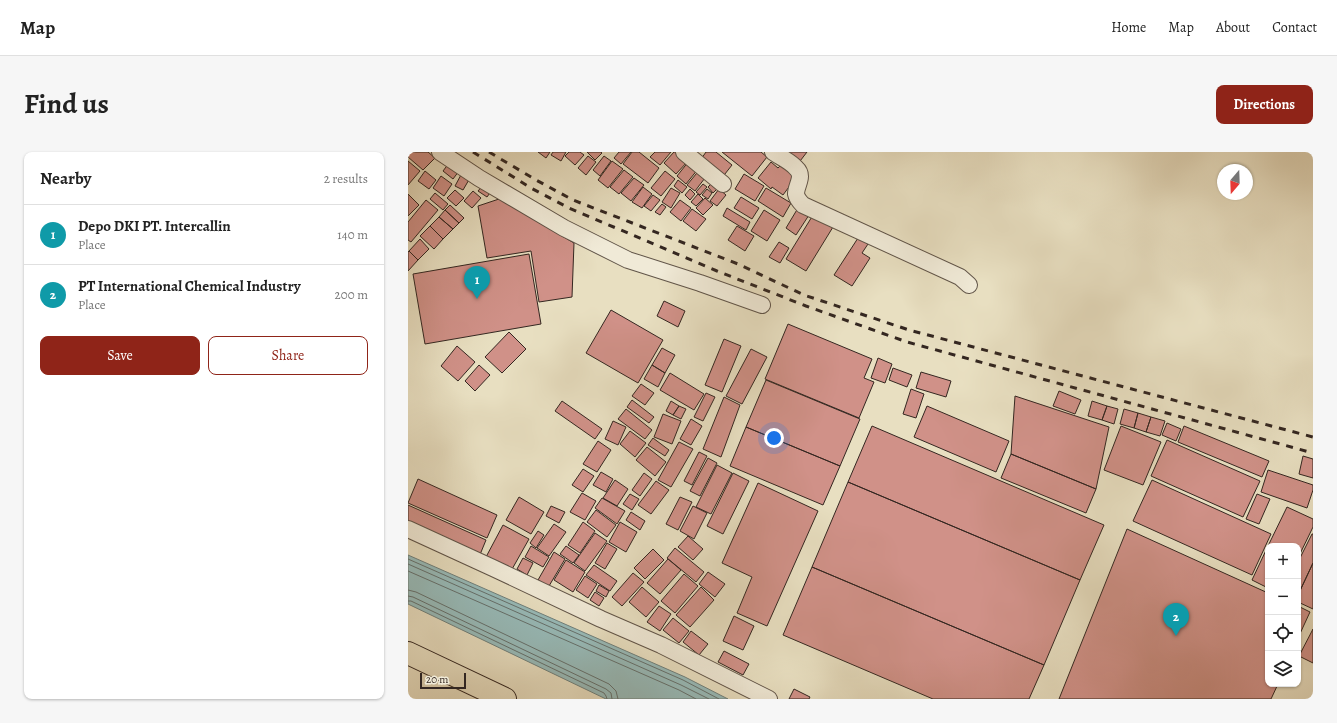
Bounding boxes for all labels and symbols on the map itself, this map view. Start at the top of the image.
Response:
north arrow [1217,164,1253,200]
pin: 1 [464,266,490,299]
your location [764,428,784,448]
pin: 2 [1163,603,1189,636]
scale bar [420,671,466,690]

